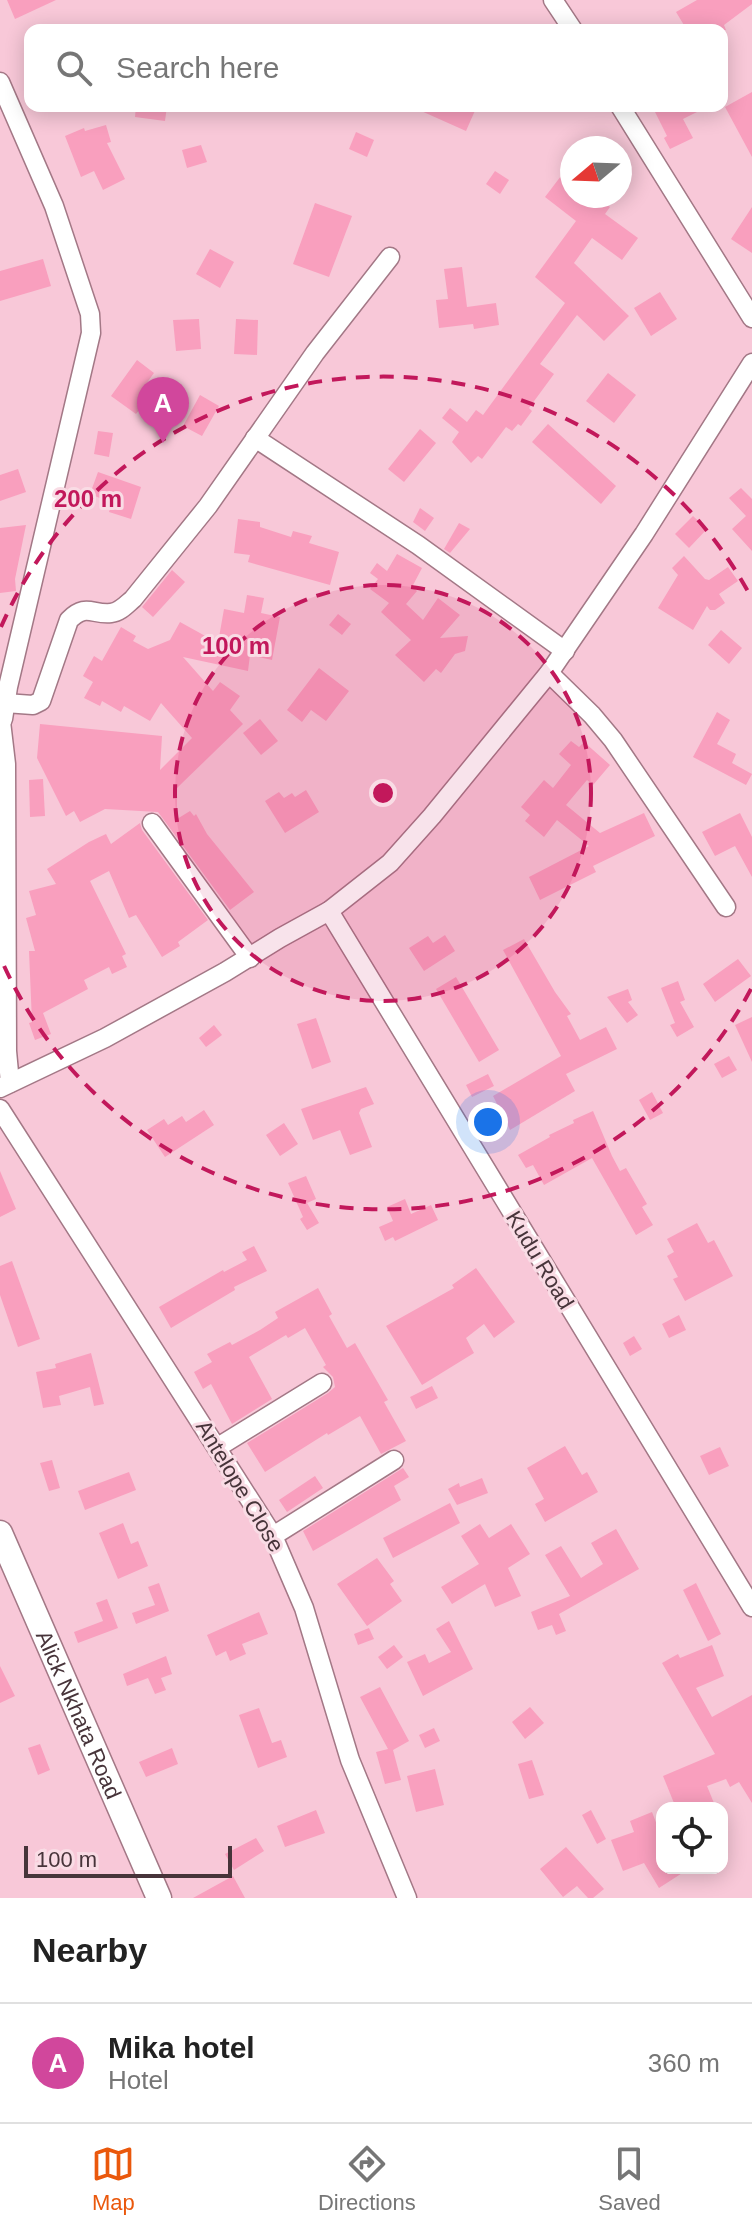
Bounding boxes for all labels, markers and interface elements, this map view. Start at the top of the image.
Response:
search box [24,24,728,112]
icon: search [52,46,96,90]
text: Search here [116,51,279,84]
north arrow [560,136,632,208]
pin: A [137,377,189,443]
text: 200 m [54,485,122,512]
text: 100 m [202,632,270,659]
centre of rings [369,779,397,807]
your location [468,1102,508,1142]
street label: Kudu Road [501,1206,579,1314]
street label: Antelope Close [191,1416,289,1556]
street label: Alick Nkhata Road [31,1627,127,1803]
map controls [656,1802,728,1874]
button: locate [656,1802,728,1874]
scale bar [24,1842,232,1878]
text: 100 m [36,1847,97,1872]
text: Nearby [32,1931,147,1969]
text: Mika hotel [108,2031,255,2064]
text: A [49,2048,67,2078]
text: 360 m [648,2048,720,2078]
text: Hotel [108,2065,169,2095]
tab: Map [91,2142,135,2216]
tab: Directions [318,2142,416,2216]
tab: Saved [598,2142,661,2216]

